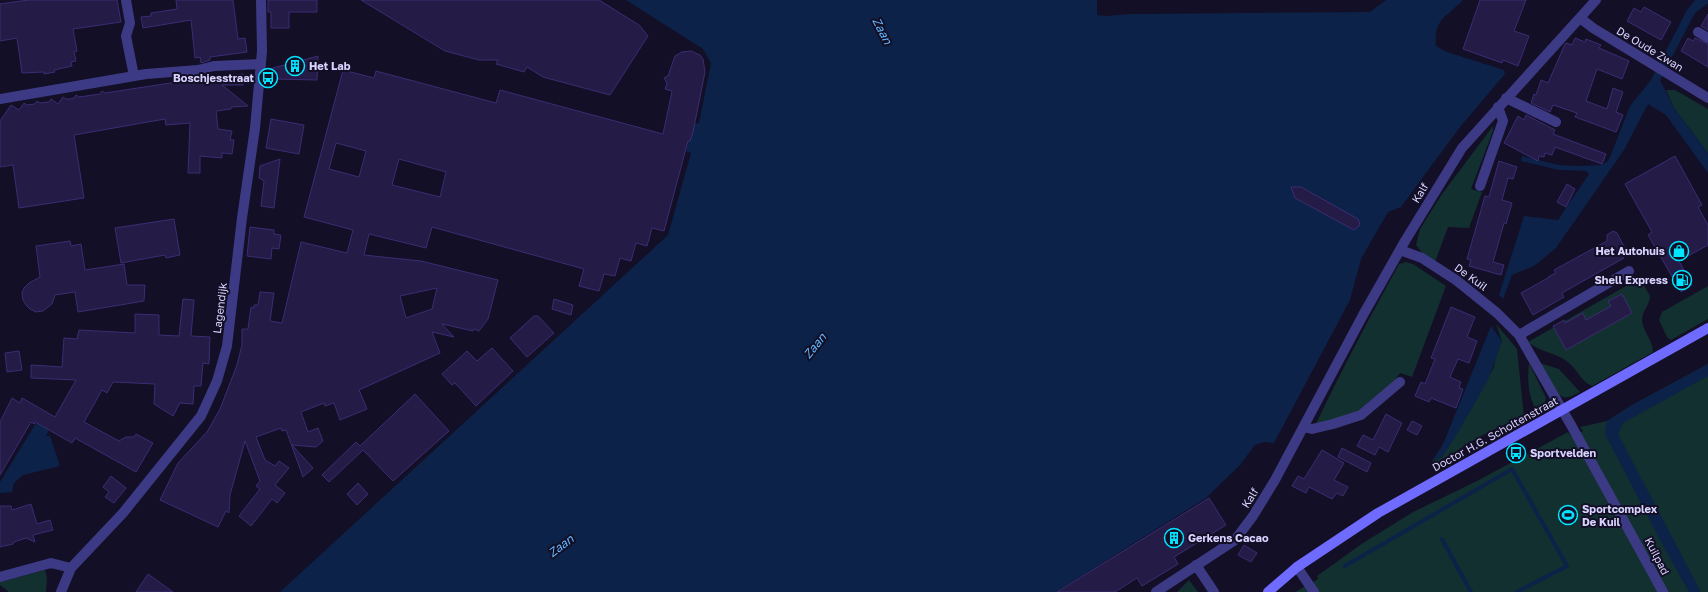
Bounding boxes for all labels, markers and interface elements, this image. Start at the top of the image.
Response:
water label: Zaan [869,15,896,47]
street label: De Oude Zwan [1615,24,1686,74]
building icon: Het Lab [284,55,306,77]
place label: Het Lab [309,59,351,72]
bus stop icon: Boschjesstraat [257,67,279,89]
place label: Boschjesstraat [173,71,255,84]
street label: Kalf [1409,180,1431,205]
shop icon: Het Autohuis [1668,240,1690,262]
place label: Het Autohuis [1595,244,1665,257]
street label: De Kuil [1452,260,1491,293]
fuel station icon: Shell Express [1671,269,1693,291]
place label: Shell Express [1594,273,1668,286]
street label: Lagendijk [210,282,229,334]
water label: Zaan [800,330,830,361]
street label: Doctor H.G. Scholtenstraat [1430,394,1560,474]
bus stop icon: Sportvelden [1505,442,1527,464]
place label: Sportvelden [1530,446,1597,459]
street label: Kalf [1238,485,1261,510]
place label: Sportcomplex De Kuil [1582,502,1658,528]
sports icon: Sportcomplex De Kuil [1557,504,1579,526]
building icon: Gerkens Cacao [1163,527,1185,549]
water label: Zaan [545,531,577,560]
place label: Gerkens Cacao [1188,531,1269,544]
street label: Kuilpad [1643,535,1672,577]

